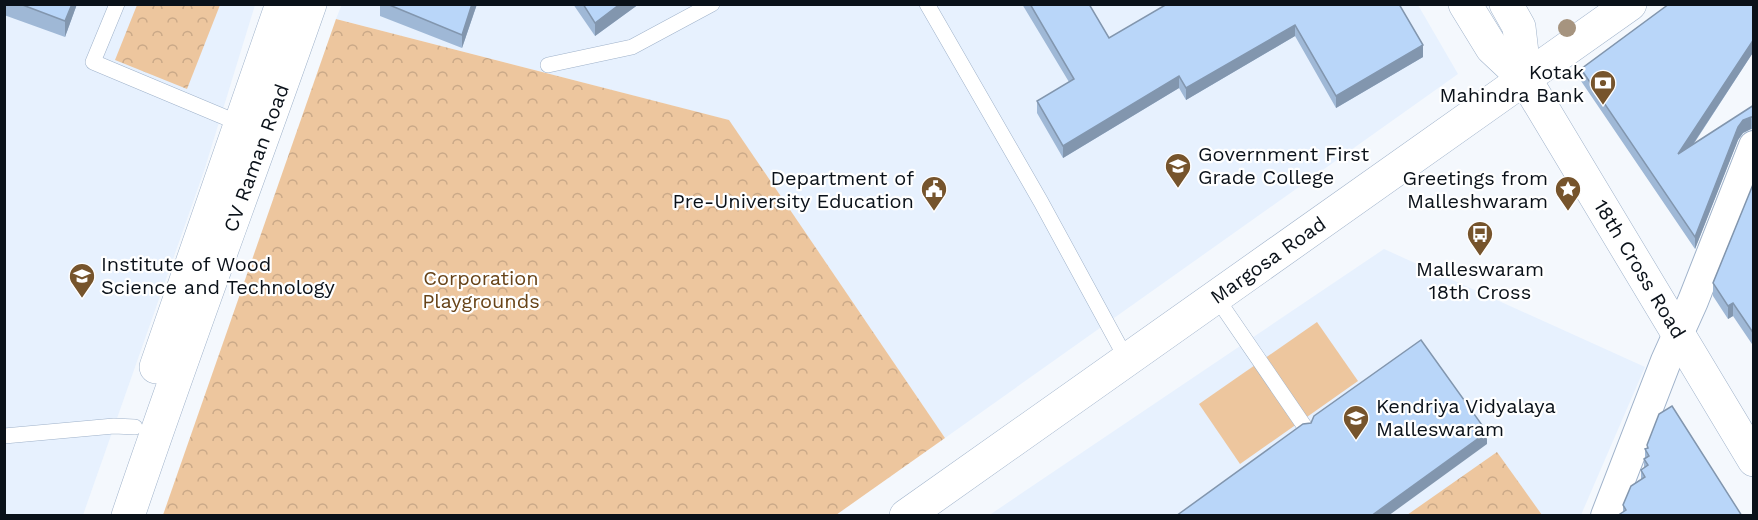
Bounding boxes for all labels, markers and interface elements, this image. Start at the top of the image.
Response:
place label: Kotak Mahindra Bank [1439,60,1584,107]
bank icon: Kotak Mahindra Bank [1588,68,1618,106]
street label: CV Raman Road [218,81,294,235]
place label: Government First Grade College [1198,142,1370,189]
school or university icon: Government First Grade College [1163,151,1193,189]
place label: Department of Pre-University Education [672,166,914,213]
place label: Greetings from Malleshwaram [1402,166,1548,213]
public building icon: Department of Pre-University Education [919,174,949,212]
place icon: Greetings from Malleshwaram [1553,174,1583,212]
street label: 18th Cross Road [1589,195,1691,343]
street label: Margosa Road [1206,211,1330,309]
bus stop icon: Malleswaram 18th Cross [1465,219,1495,257]
place label: Institute of Wood Science and Technology [101,252,335,299]
place label: Malleswaram 18th Cross [1416,257,1544,304]
school or university icon: Institute of Wood Science and Technology [67,261,97,299]
park label: Corporation Playgrounds [422,266,540,313]
place label: Kendriya Vidyalaya Malleswaram [1376,394,1556,441]
school or university icon: Kendriya Vidyalaya Malleswaram [1341,403,1371,441]

